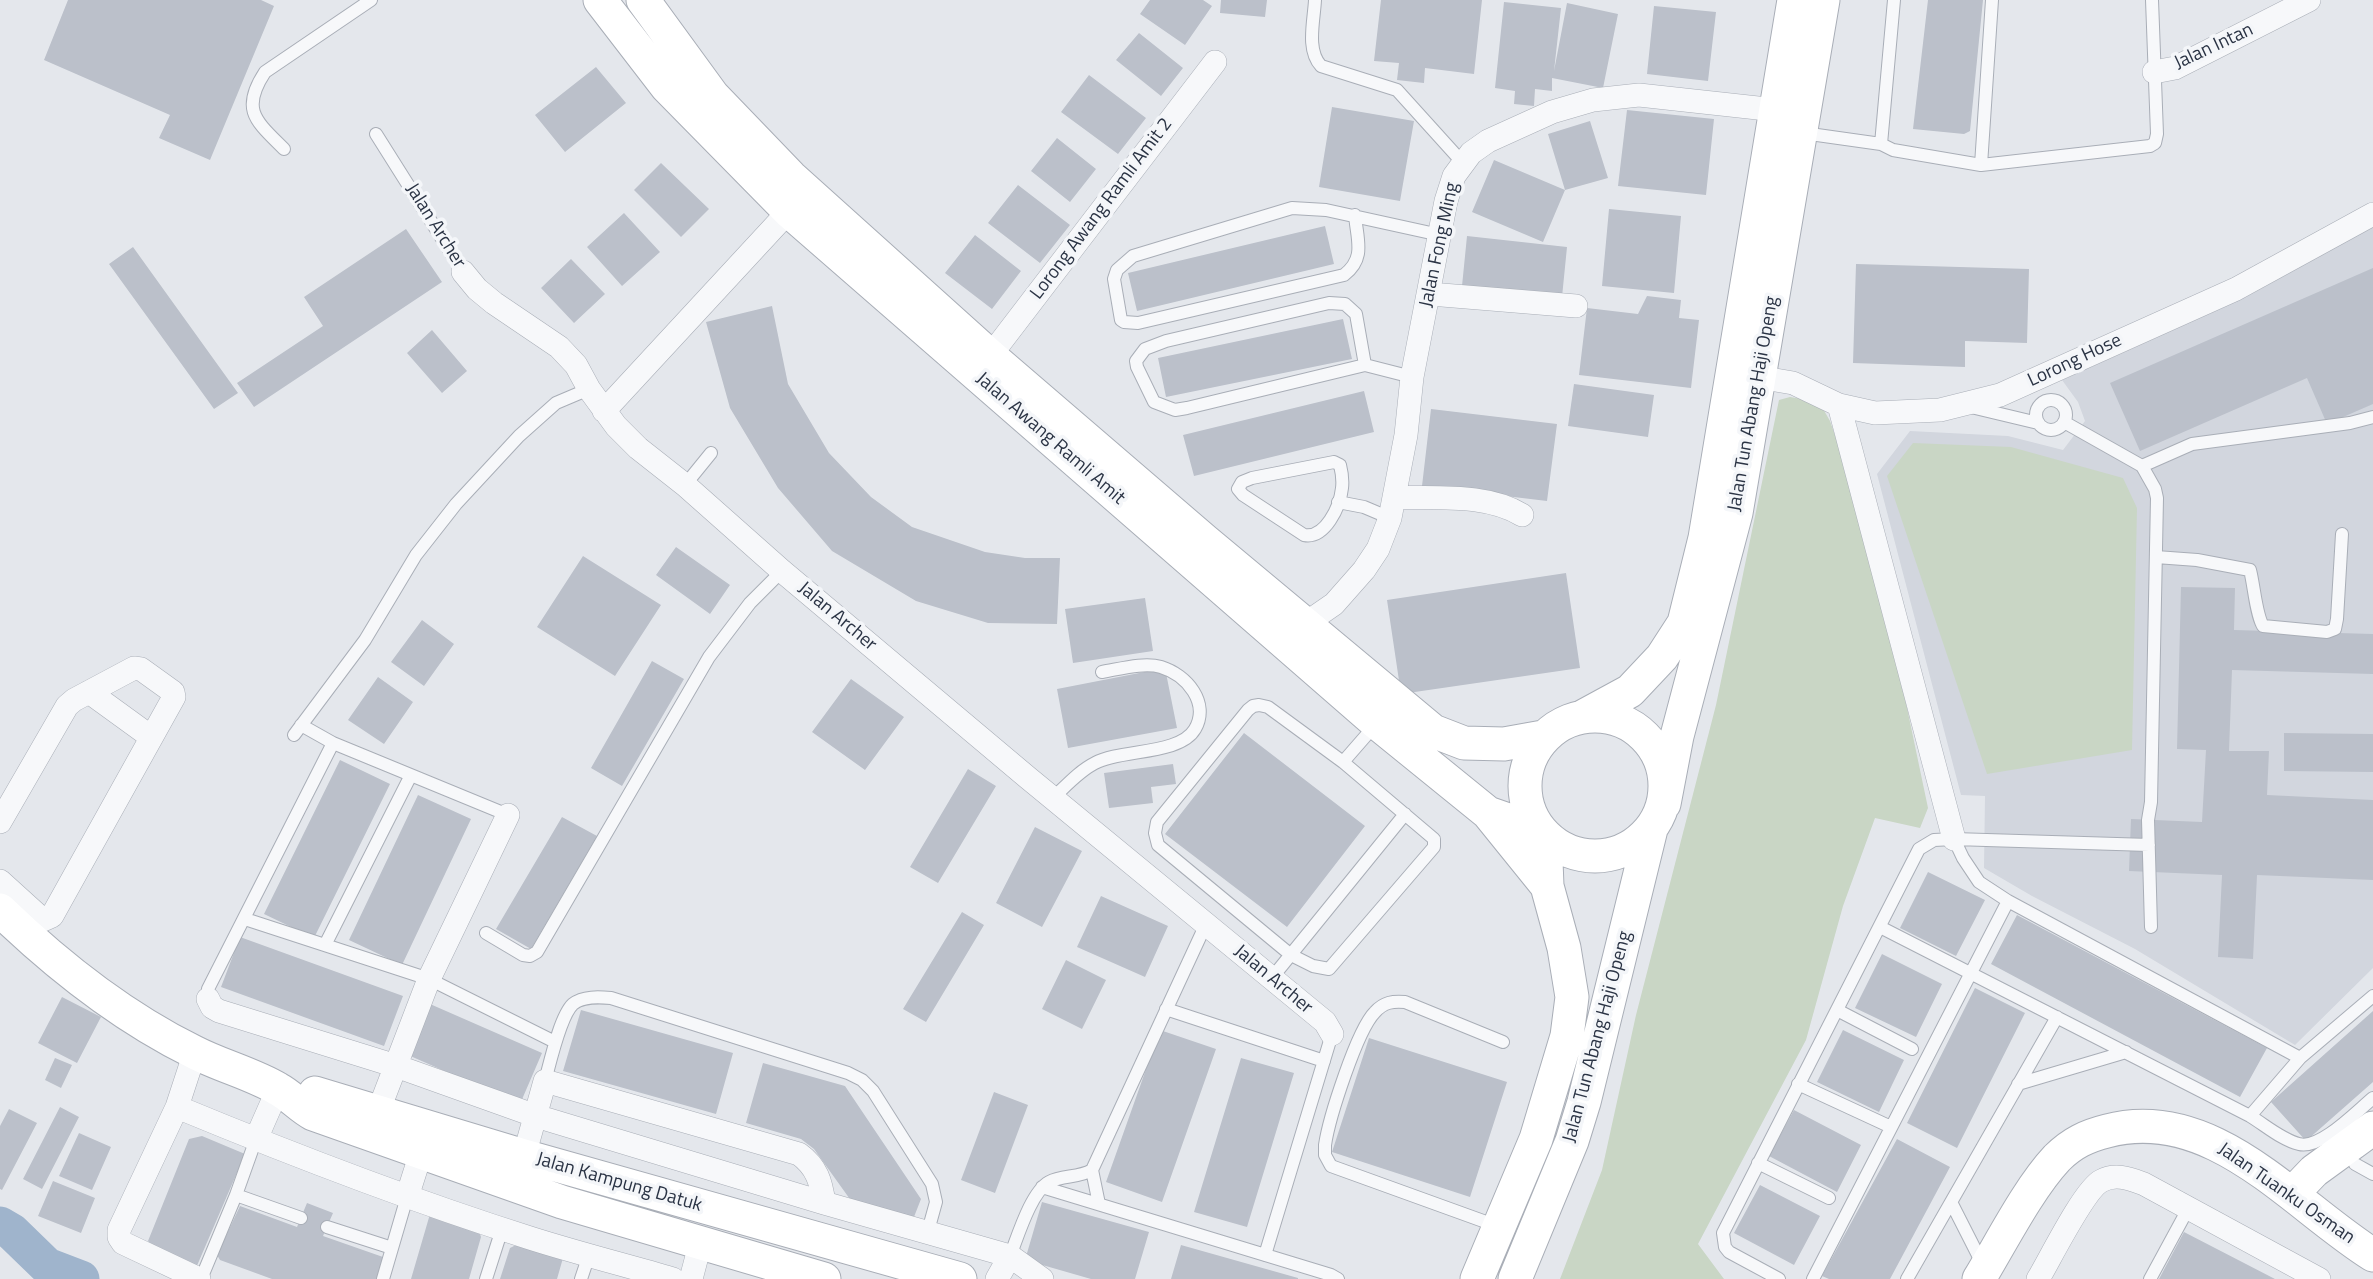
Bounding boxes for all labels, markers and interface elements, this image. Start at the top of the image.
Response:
street label: Jalan Intan [2171,19,2257,75]
street label: Lorong Awang Ramli Amit 2 [1026,114,1178,304]
street label: Jalan Archer [400,179,470,273]
street label: Jalan Fong Ming [1416,180,1464,310]
street label: Jalan Tun Abang Haji Openg [1724,295,1784,513]
street label: Lorong Hose [2025,329,2125,393]
street label: Jalan Awang Ramli Amit [971,368,1129,510]
street label: Jalan Archer [793,578,881,656]
street label: Jalan Tun Abang Haji Openg [1559,929,1637,1145]
street label: Jalan Archer [1229,941,1317,1019]
street label: Jalan Tuanku Osman [2213,1138,2359,1250]
street label: Jalan Kampung Datuk [533,1148,705,1218]

